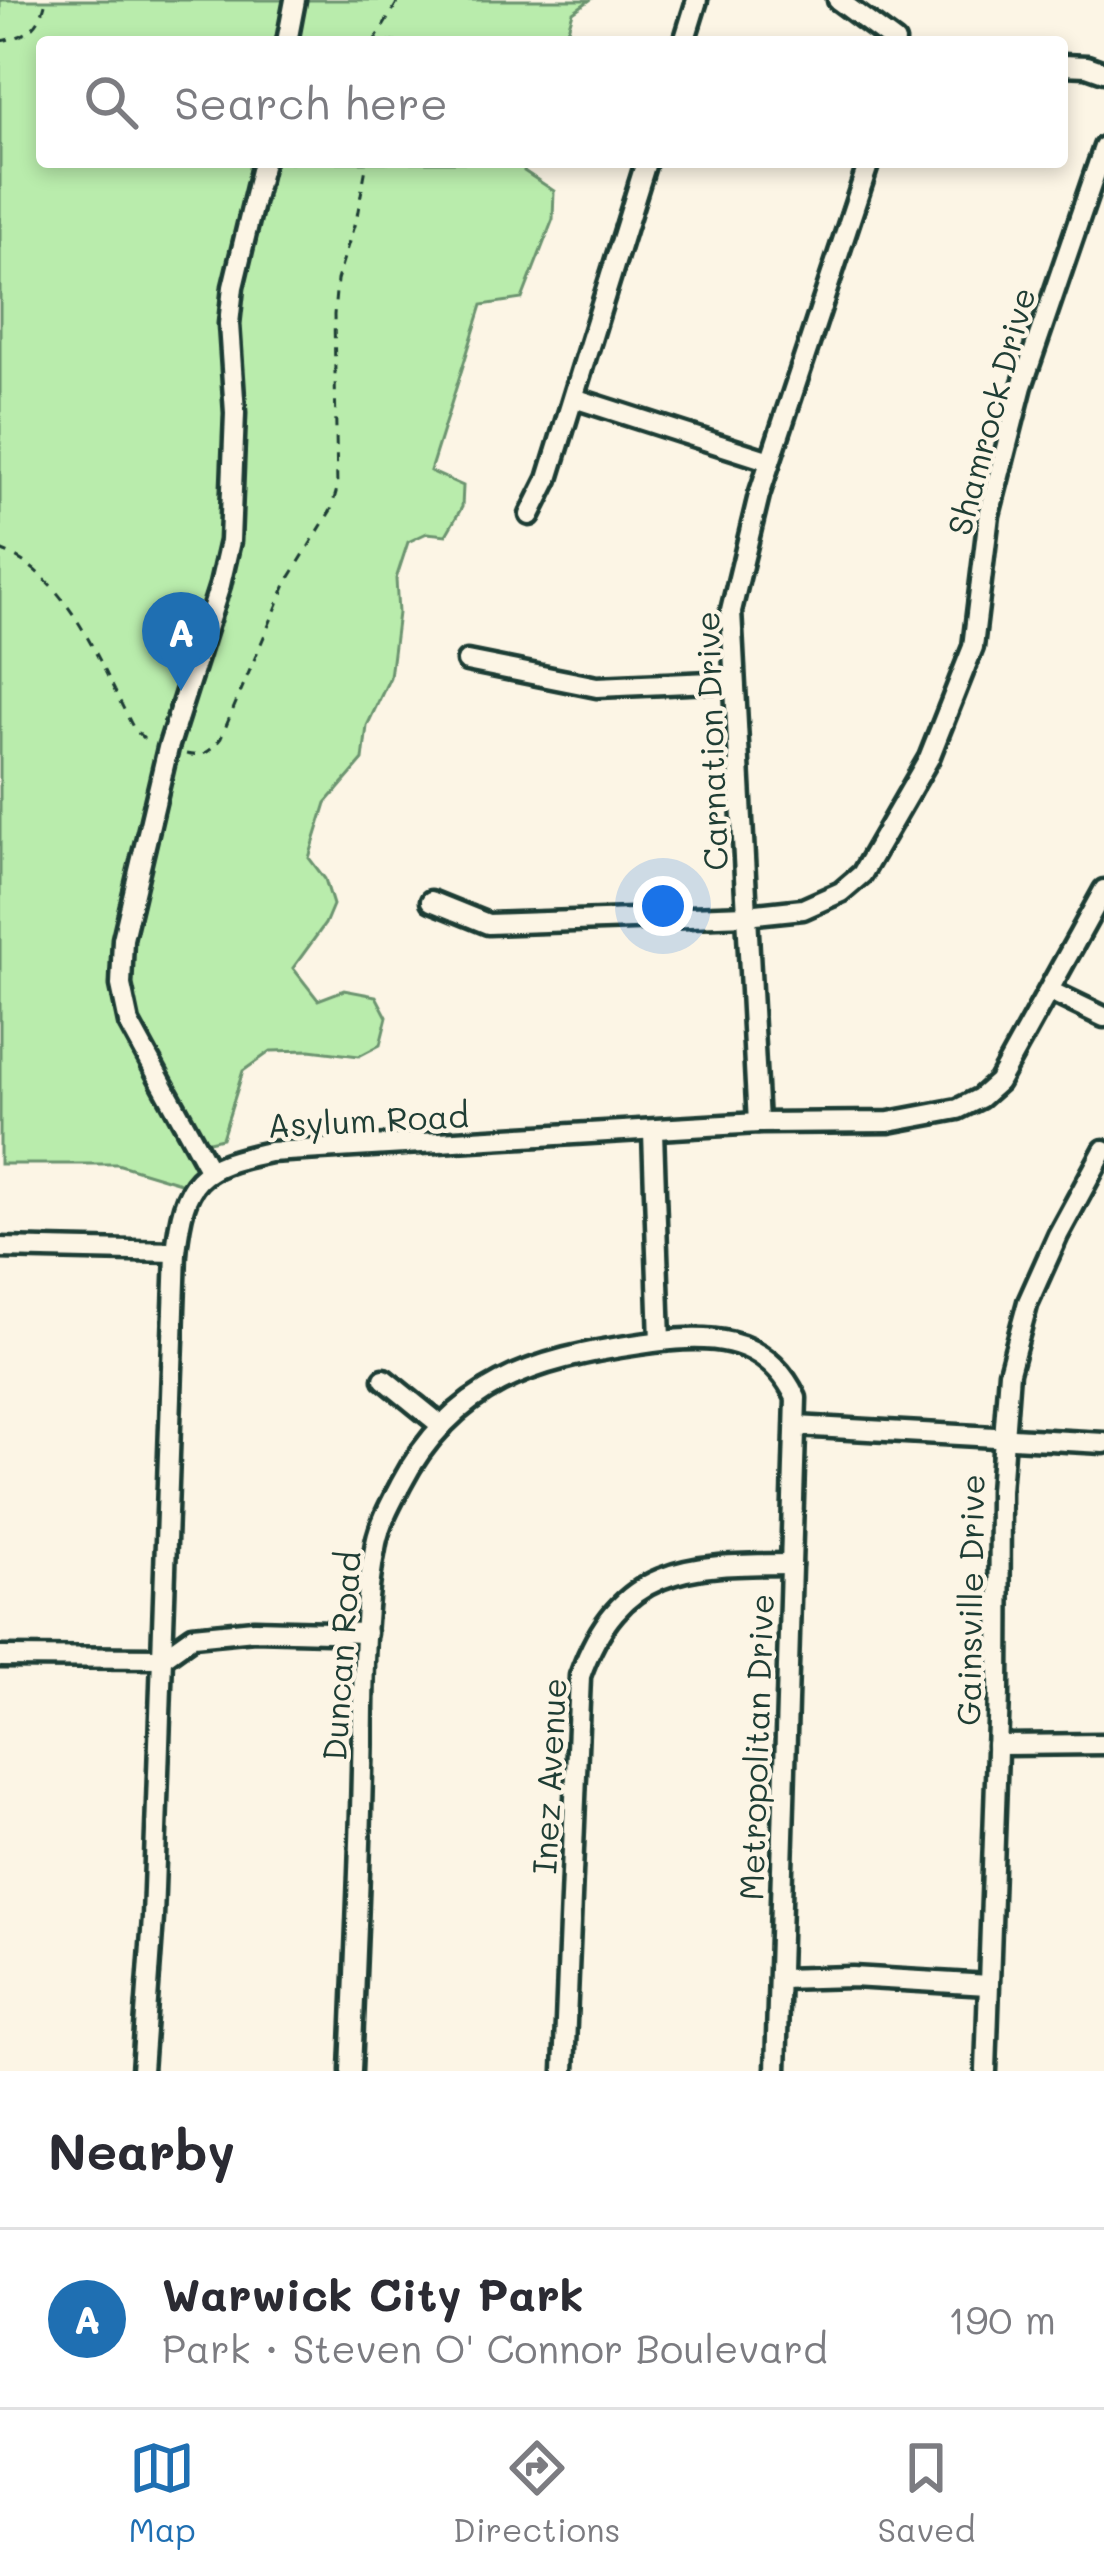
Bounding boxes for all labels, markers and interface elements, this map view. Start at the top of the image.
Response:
search box [36,36,1068,168]
icon: search [78,69,144,135]
text: Search here [174,73,448,131]
street label: Shamrock Drive [936,282,1044,540]
pin: A [142,592,220,691]
street label: Carnation Drive [684,610,736,872]
your location [633,876,693,936]
street label: Asylum Road [266,1092,470,1147]
street label: Gainsville Drive [945,1474,993,1726]
street label: Duncan Road [311,1550,369,1762]
street label: Metropolitan Drive [728,1593,782,1901]
street label: Inez Avenue [521,1677,575,1875]
text: Nearby [48,2116,235,2183]
text: Warwick City Park [162,2264,584,2322]
text: A [73,2293,101,2344]
text: 190 m [948,2293,1056,2344]
text: Park · Steven O' Connor Boulevard [162,2322,828,2373]
tab: Map [129,2435,196,2550]
tab: Directions [453,2435,620,2550]
tab: Saved [878,2435,975,2550]

